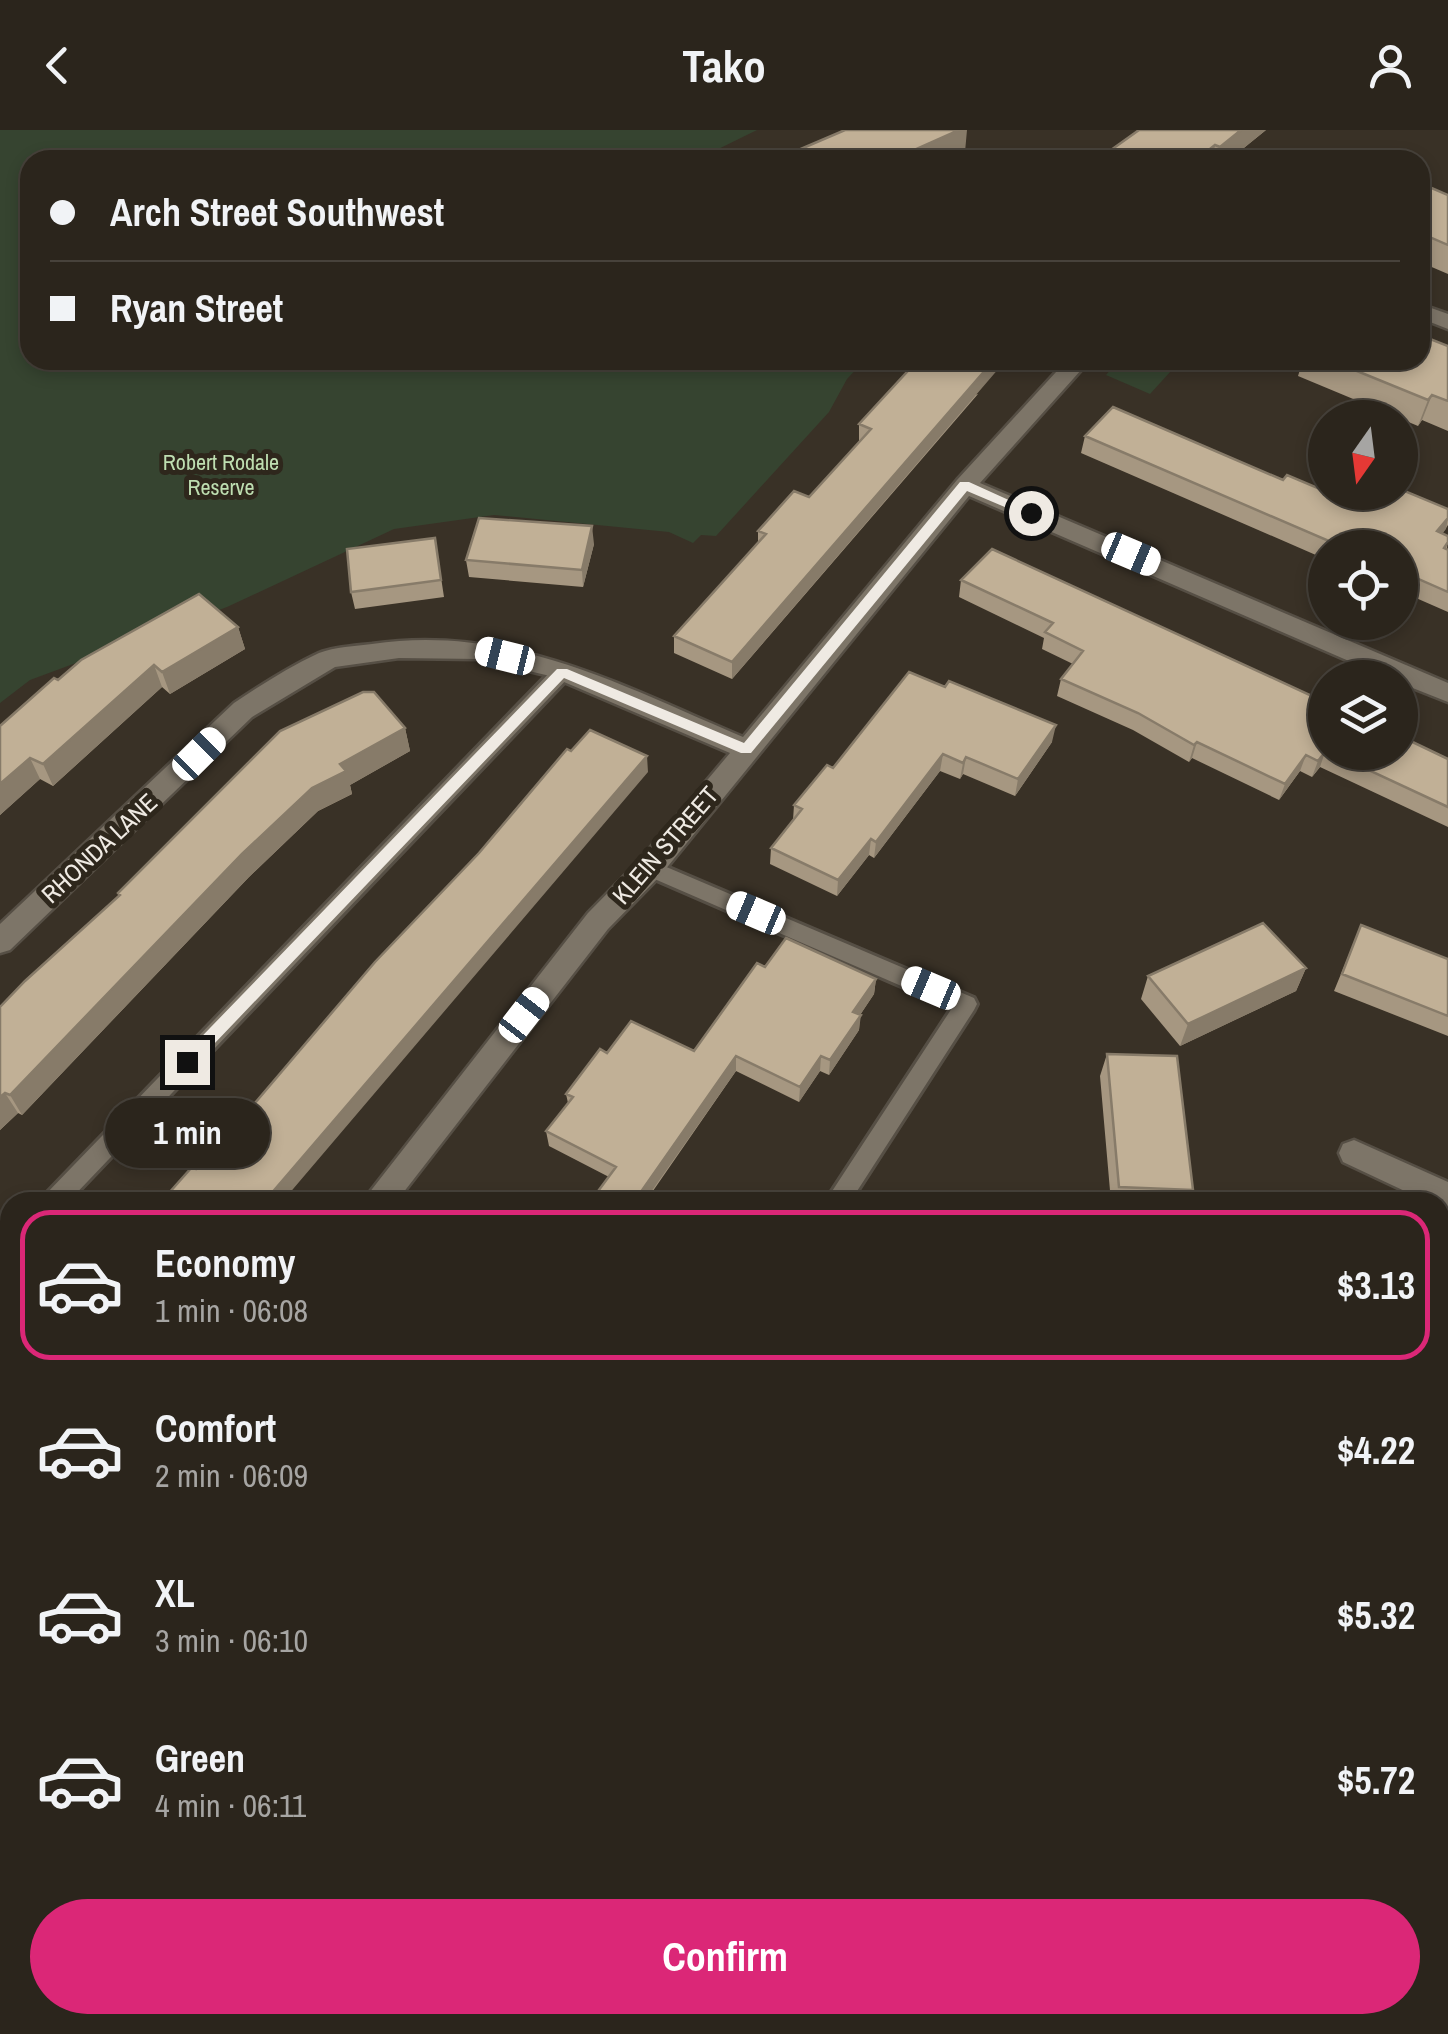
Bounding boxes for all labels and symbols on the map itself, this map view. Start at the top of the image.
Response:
north arrow [1308,400,1418,510]
park label: Robert Rodale Reserve [163,447,279,502]
route start [1009,491,1054,536]
car [1098,528,1164,580]
car [472,634,538,678]
car [167,722,231,786]
street label: KLEIN STREET [604,778,726,911]
street label: RHONDA LANE [34,785,164,911]
car [723,887,789,939]
car [898,962,964,1014]
car [494,982,554,1048]
route end [165,1040,210,1085]
callout: 1 min [104,1097,270,1167]

